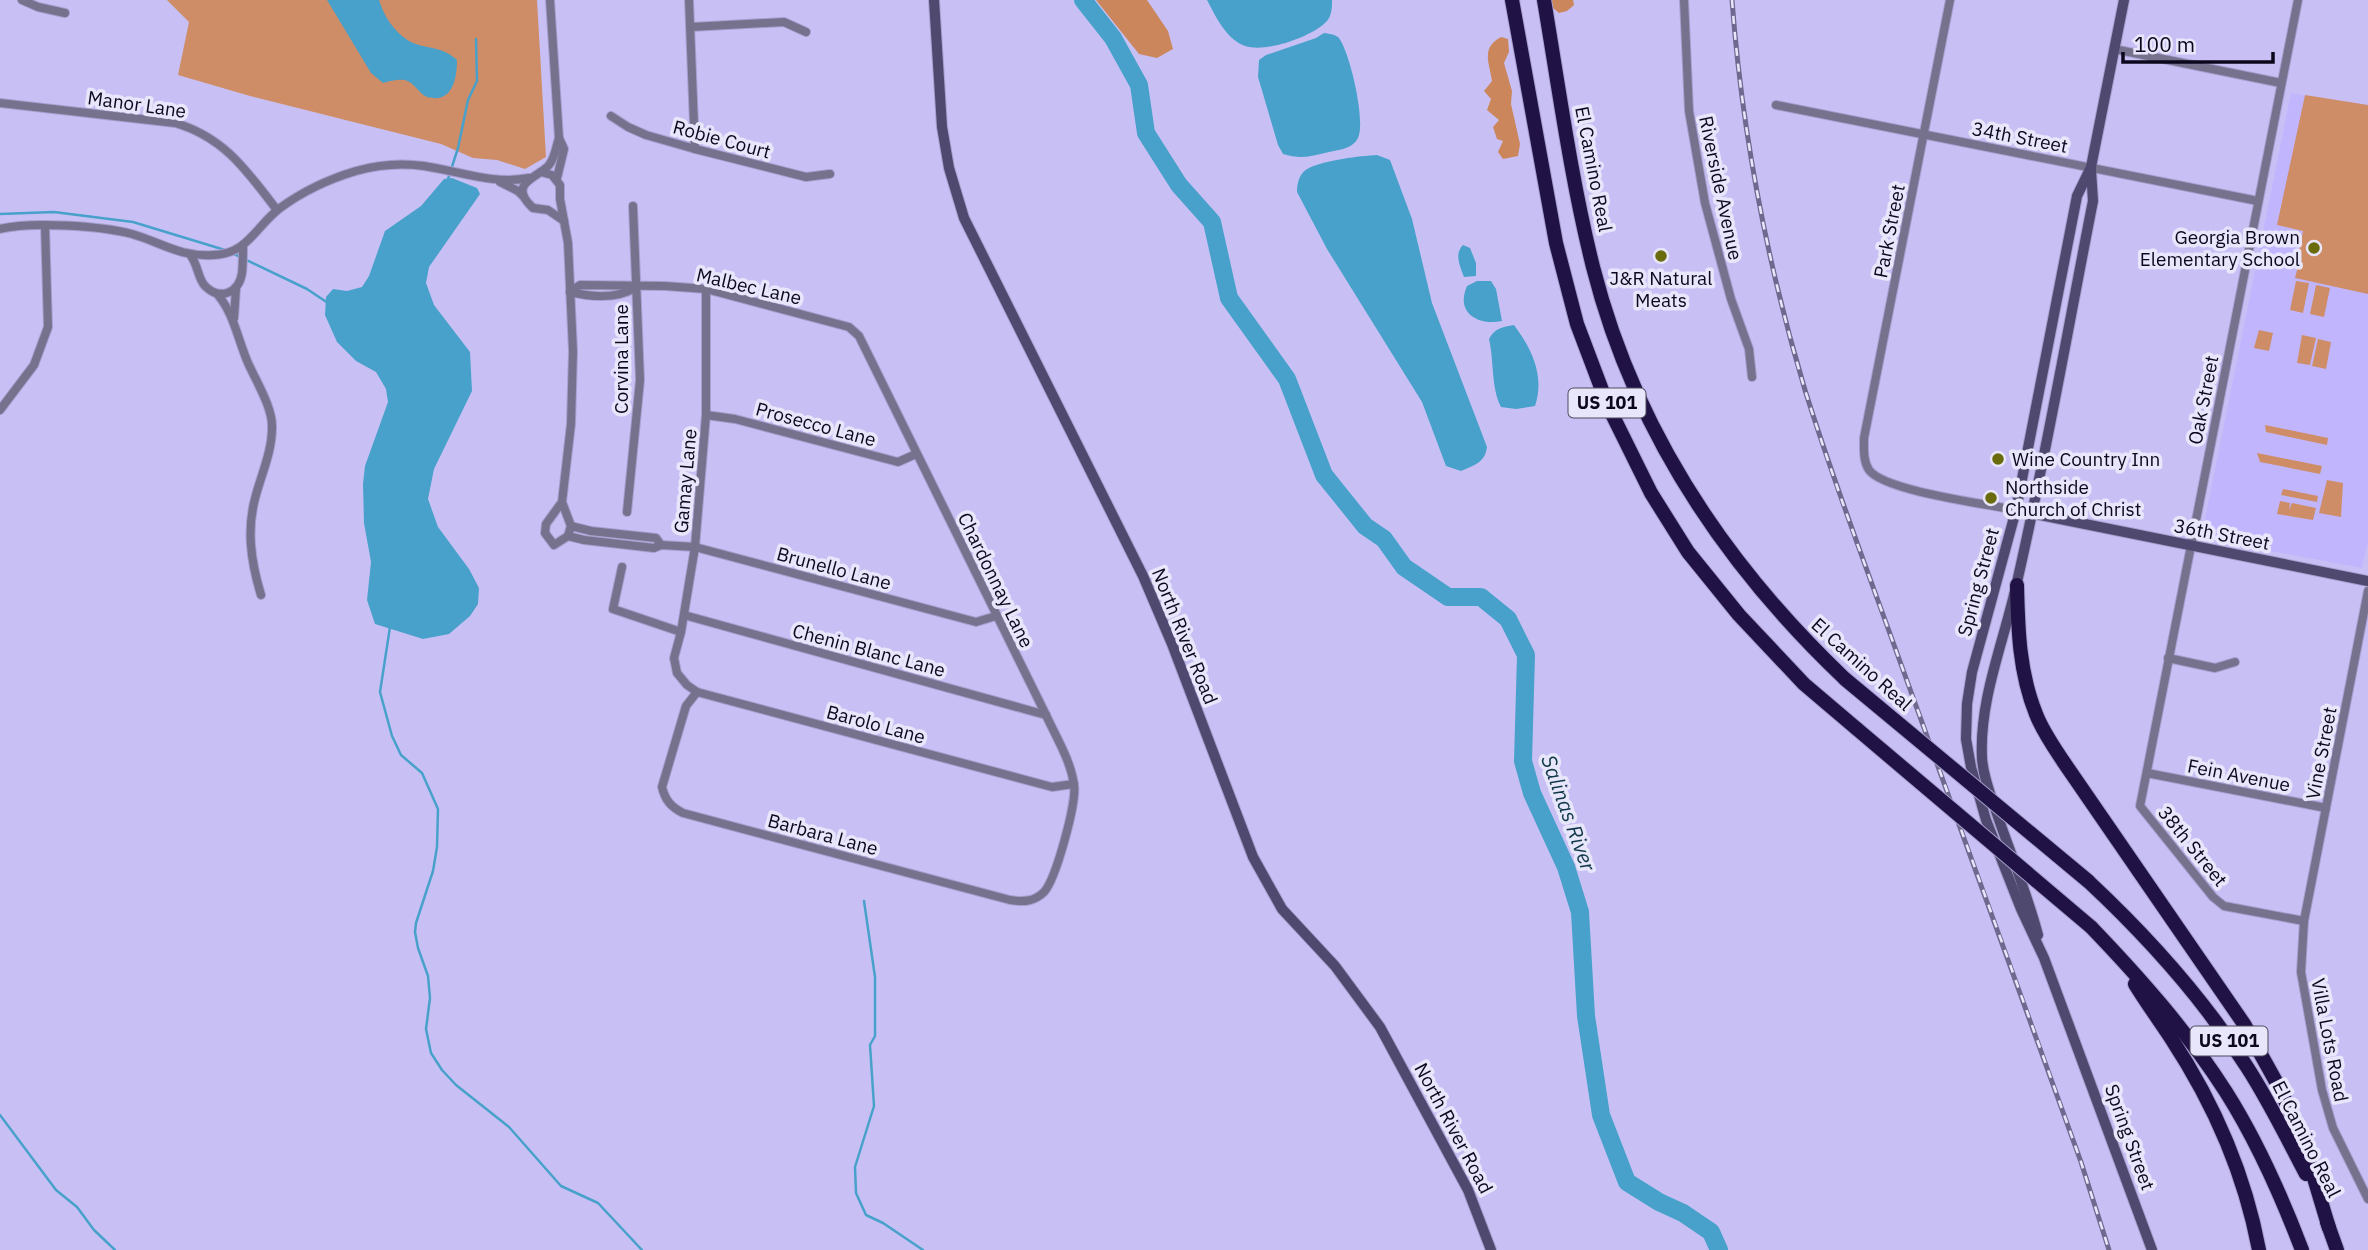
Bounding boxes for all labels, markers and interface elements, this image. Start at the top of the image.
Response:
scale bar [2123,21,2274,65]
text: 100 m [2134,30,2195,58]
street label: Manor Lane [86,85,188,123]
street label: El Camino Real [1570,104,1618,234]
street label: Robie Court [671,114,773,164]
street label: Riverside Avenue [1694,114,1748,262]
street label: 34th Street [1970,116,2070,158]
street label: Park Street [1868,182,1910,280]
place label: Georgia Brown Elementary School [2140,225,2300,271]
marker: Georgia Brown Elementary School [2306,240,2322,256]
marker: J&R Natural Meats [1653,248,1669,264]
street label: Malbec Lane [694,262,804,310]
place label: J&R Natural Meats [1610,266,1712,312]
street label: Corvina Lane [609,304,633,414]
street label: Oak Street [2183,353,2223,447]
road number: US 101 [1568,388,1646,418]
street label: Prosecco Lane [753,396,879,452]
street label: Gamay Lane [668,428,702,534]
place label: Wine Country Inn [2012,447,2160,471]
marker: Wine Country Inn [1990,451,2006,467]
place label: Northside Church of Christ [2005,475,2141,521]
marker: Northside Church of Christ [1983,490,1999,506]
street label: Chardonnay Lane [953,508,1039,652]
street label: 36th Street [2172,513,2272,555]
street label: Spring Street [1952,525,2004,639]
street label: Brunello Lane [774,541,894,595]
street label: North River Road [1147,564,1223,708]
street label: El Camino Real [1807,612,1917,716]
street label: Chenin Blanc Lane [790,618,948,682]
street label: Barolo Lane [824,699,928,749]
street label: Vine Street [2300,704,2342,802]
water label: Salinas River [1535,751,1603,876]
street label: Fein Avenue [2186,753,2292,797]
street label: 38th Street [2153,801,2233,891]
street label: Barbara Lane [765,808,881,860]
street label: Villa Lots Road [2306,976,2354,1104]
road number: US 101 [2190,1026,2268,1056]
street label: North River Road [1409,1058,1499,1198]
street label: El Camino Real [2267,1077,2347,1201]
street label: Spring Street [2100,1081,2160,1193]

